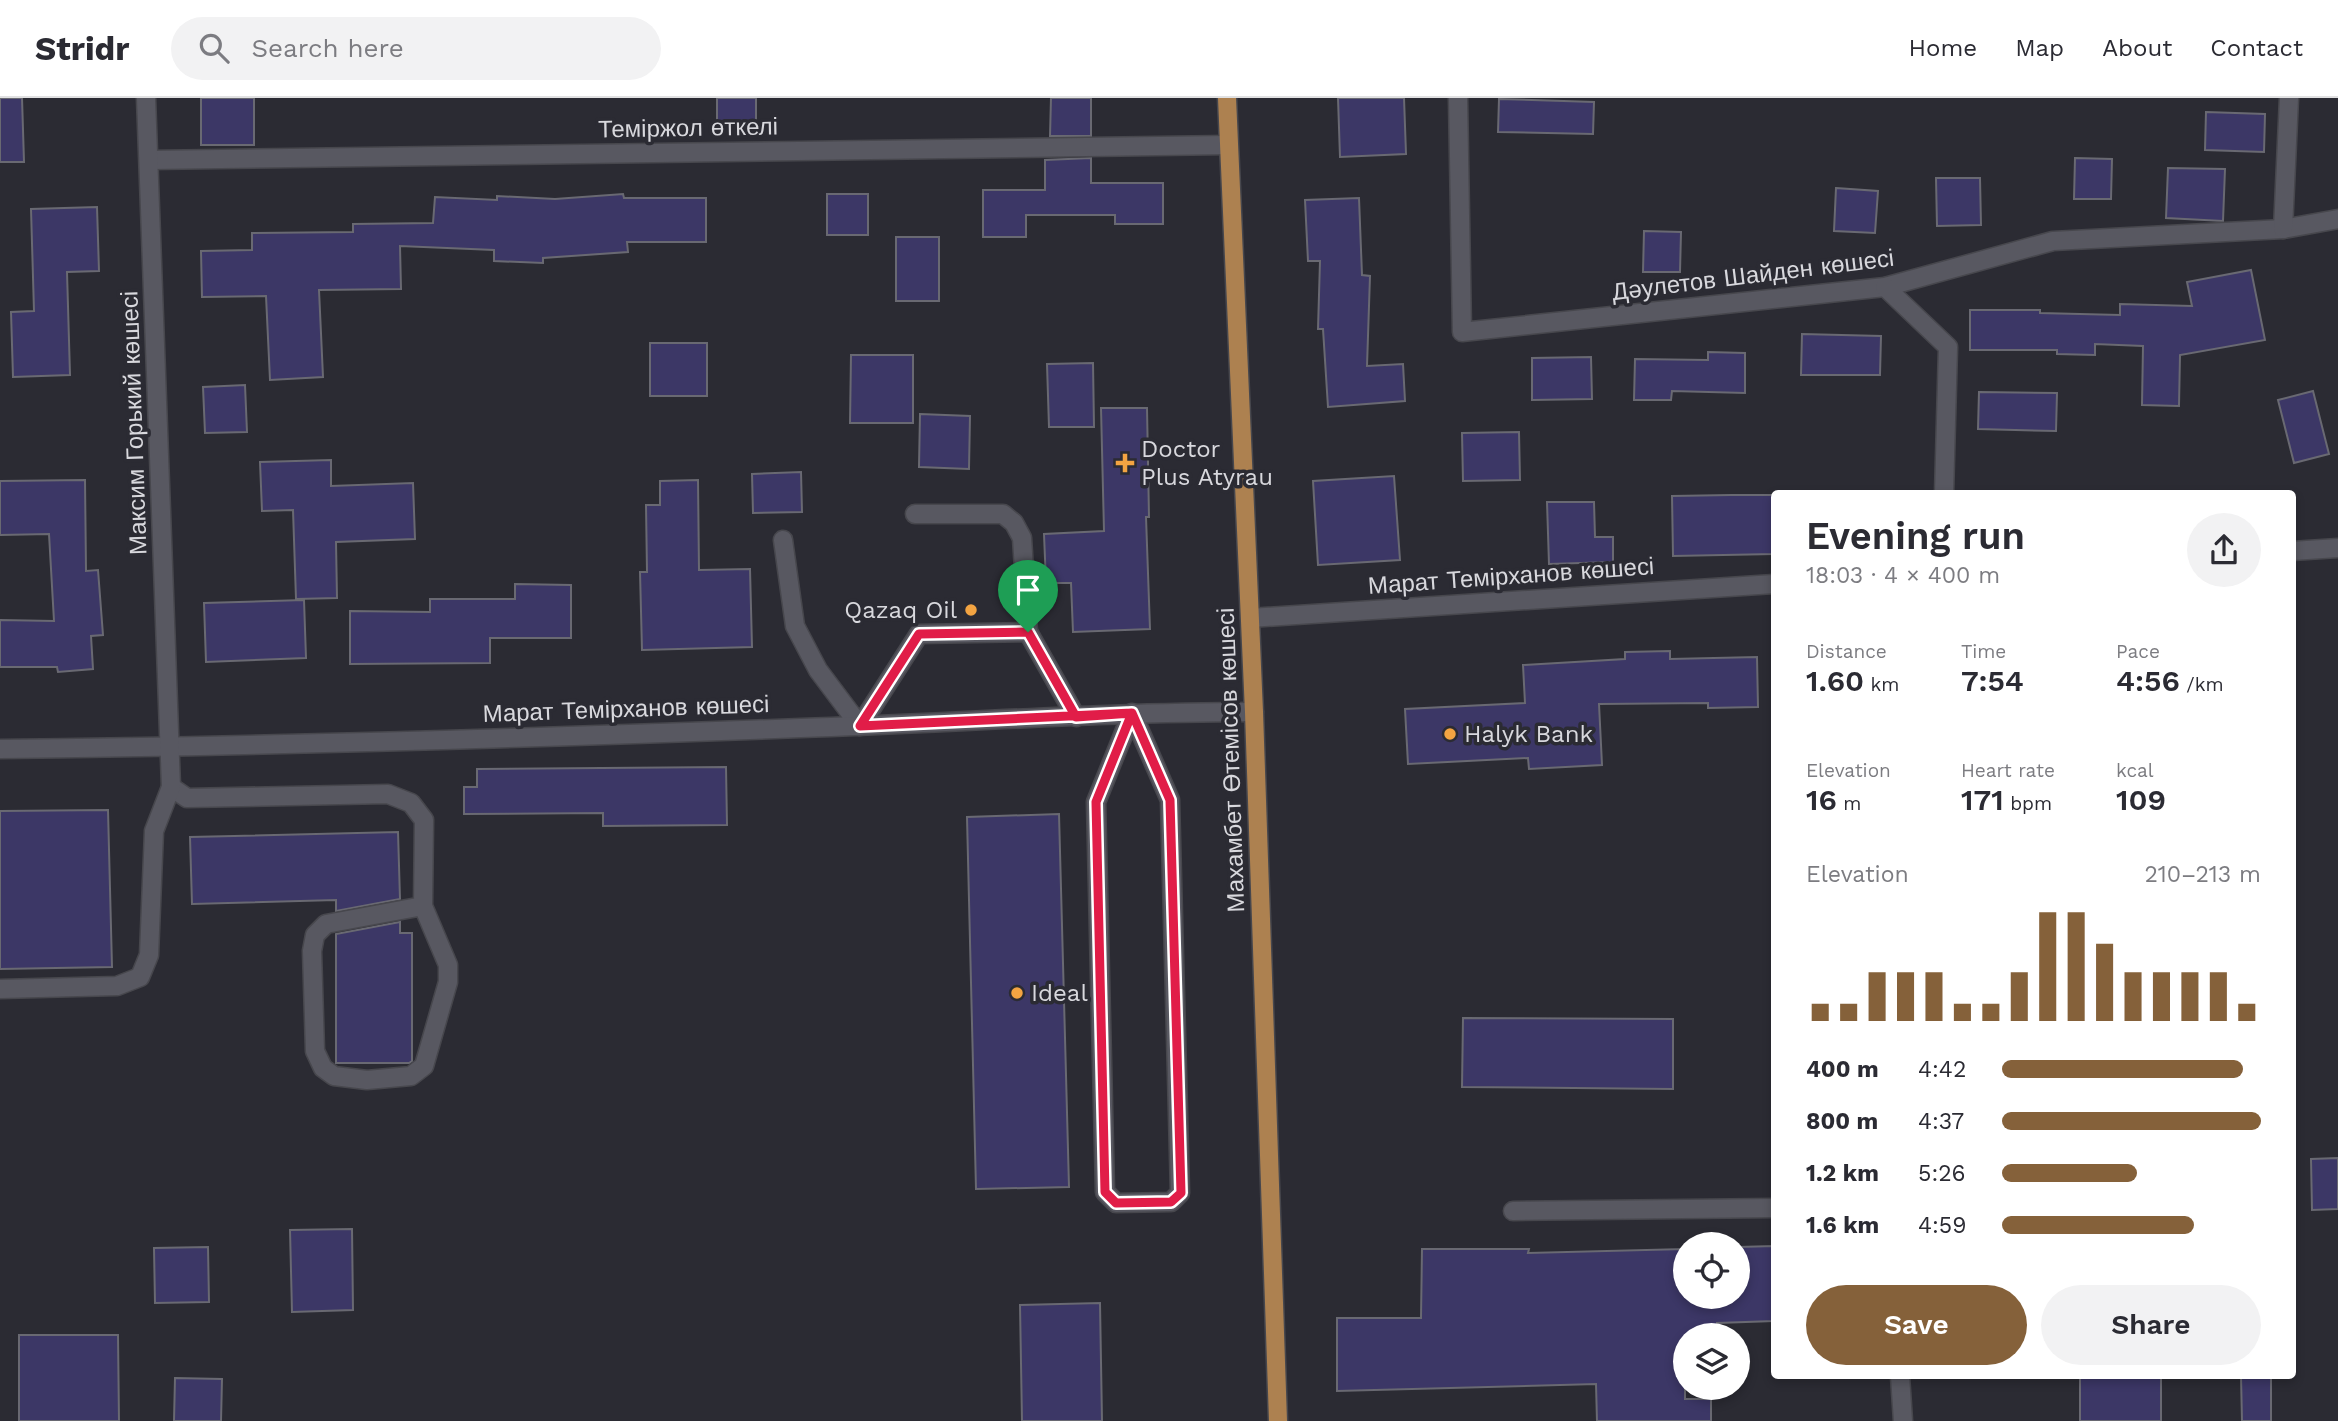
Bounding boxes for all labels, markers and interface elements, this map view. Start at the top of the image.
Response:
search box [171,17,661,80]
text: Stridr [35,29,129,68]
icon: search [195,29,233,67]
text: Search here [251,33,404,63]
text: Home [1909,34,1977,62]
text: Map [2015,34,2064,62]
text: About [2102,34,2172,62]
text: Contact [2210,34,2303,62]
street label: Теміржол өткелі [598,112,778,144]
street label: Дәулетов Шайден көшесі [1610,244,1896,306]
street label: Максим Горький көшесі [115,290,153,556]
place label: Doctor Plus Atyrau [1141,435,1273,491]
marker: Doctor Plus Atyrau [1115,453,1135,473]
button: share [2187,513,2261,587]
text: Evening run [1806,514,2025,558]
street label: Марат Темірханов көшесі [1367,552,1655,600]
pin [998,560,1058,632]
text: 18:03 · 4 × 400 m [1806,562,2000,589]
icon: arrive [1009,571,1047,609]
place label: Qazaq Oil [844,596,958,624]
marker: Qazaq Oil [963,602,979,618]
street label: Махамбет Өтемісов көшесі [1212,607,1250,913]
text: Distance [1806,640,1887,663]
text: Time [1961,640,2006,663]
text: Pace [2116,640,2160,663]
text: 1.60 [1806,663,1864,698]
text: 7:54 [1961,663,2024,698]
text: 4:56 [2116,663,2180,698]
text: km [1864,673,1899,696]
text: /km [2180,673,2224,696]
street label: Марат Темірханов көшесі [482,690,770,728]
place label: Halyk Bank [1464,720,1594,748]
marker: Halyk Bank [1442,726,1458,742]
text: Elevation [1806,759,1891,782]
text: Heart rate [1961,759,2055,782]
text: kcal [2116,759,2154,782]
text: 16 [1806,782,1837,817]
text: 171 [1961,782,2004,817]
text: 109 [2116,782,2166,817]
text: m [1837,792,1861,815]
text: bpm [2004,792,2052,815]
text: Elevation [1806,861,1909,888]
text: 210–213 m [2144,861,2261,888]
place label: Ideal [1031,979,1088,1007]
marker: Ideal [1009,985,1025,1001]
text: 400 m [1806,1056,1879,1083]
text: 4:42 [1918,1056,1966,1083]
text: 800 m [1806,1108,1878,1135]
text: 4:37 [1918,1108,1964,1135]
text: 1.2 km [1806,1160,1879,1187]
text: 5:26 [1918,1160,1966,1187]
text: 1.6 km [1806,1212,1879,1239]
text: 4:59 [1918,1212,1966,1239]
map controls [1673,1232,1750,1400]
button: locate [1673,1232,1750,1309]
button: Save [1806,1285,2027,1365]
button: Share [2041,1285,2261,1365]
button: layers [1673,1323,1750,1400]

